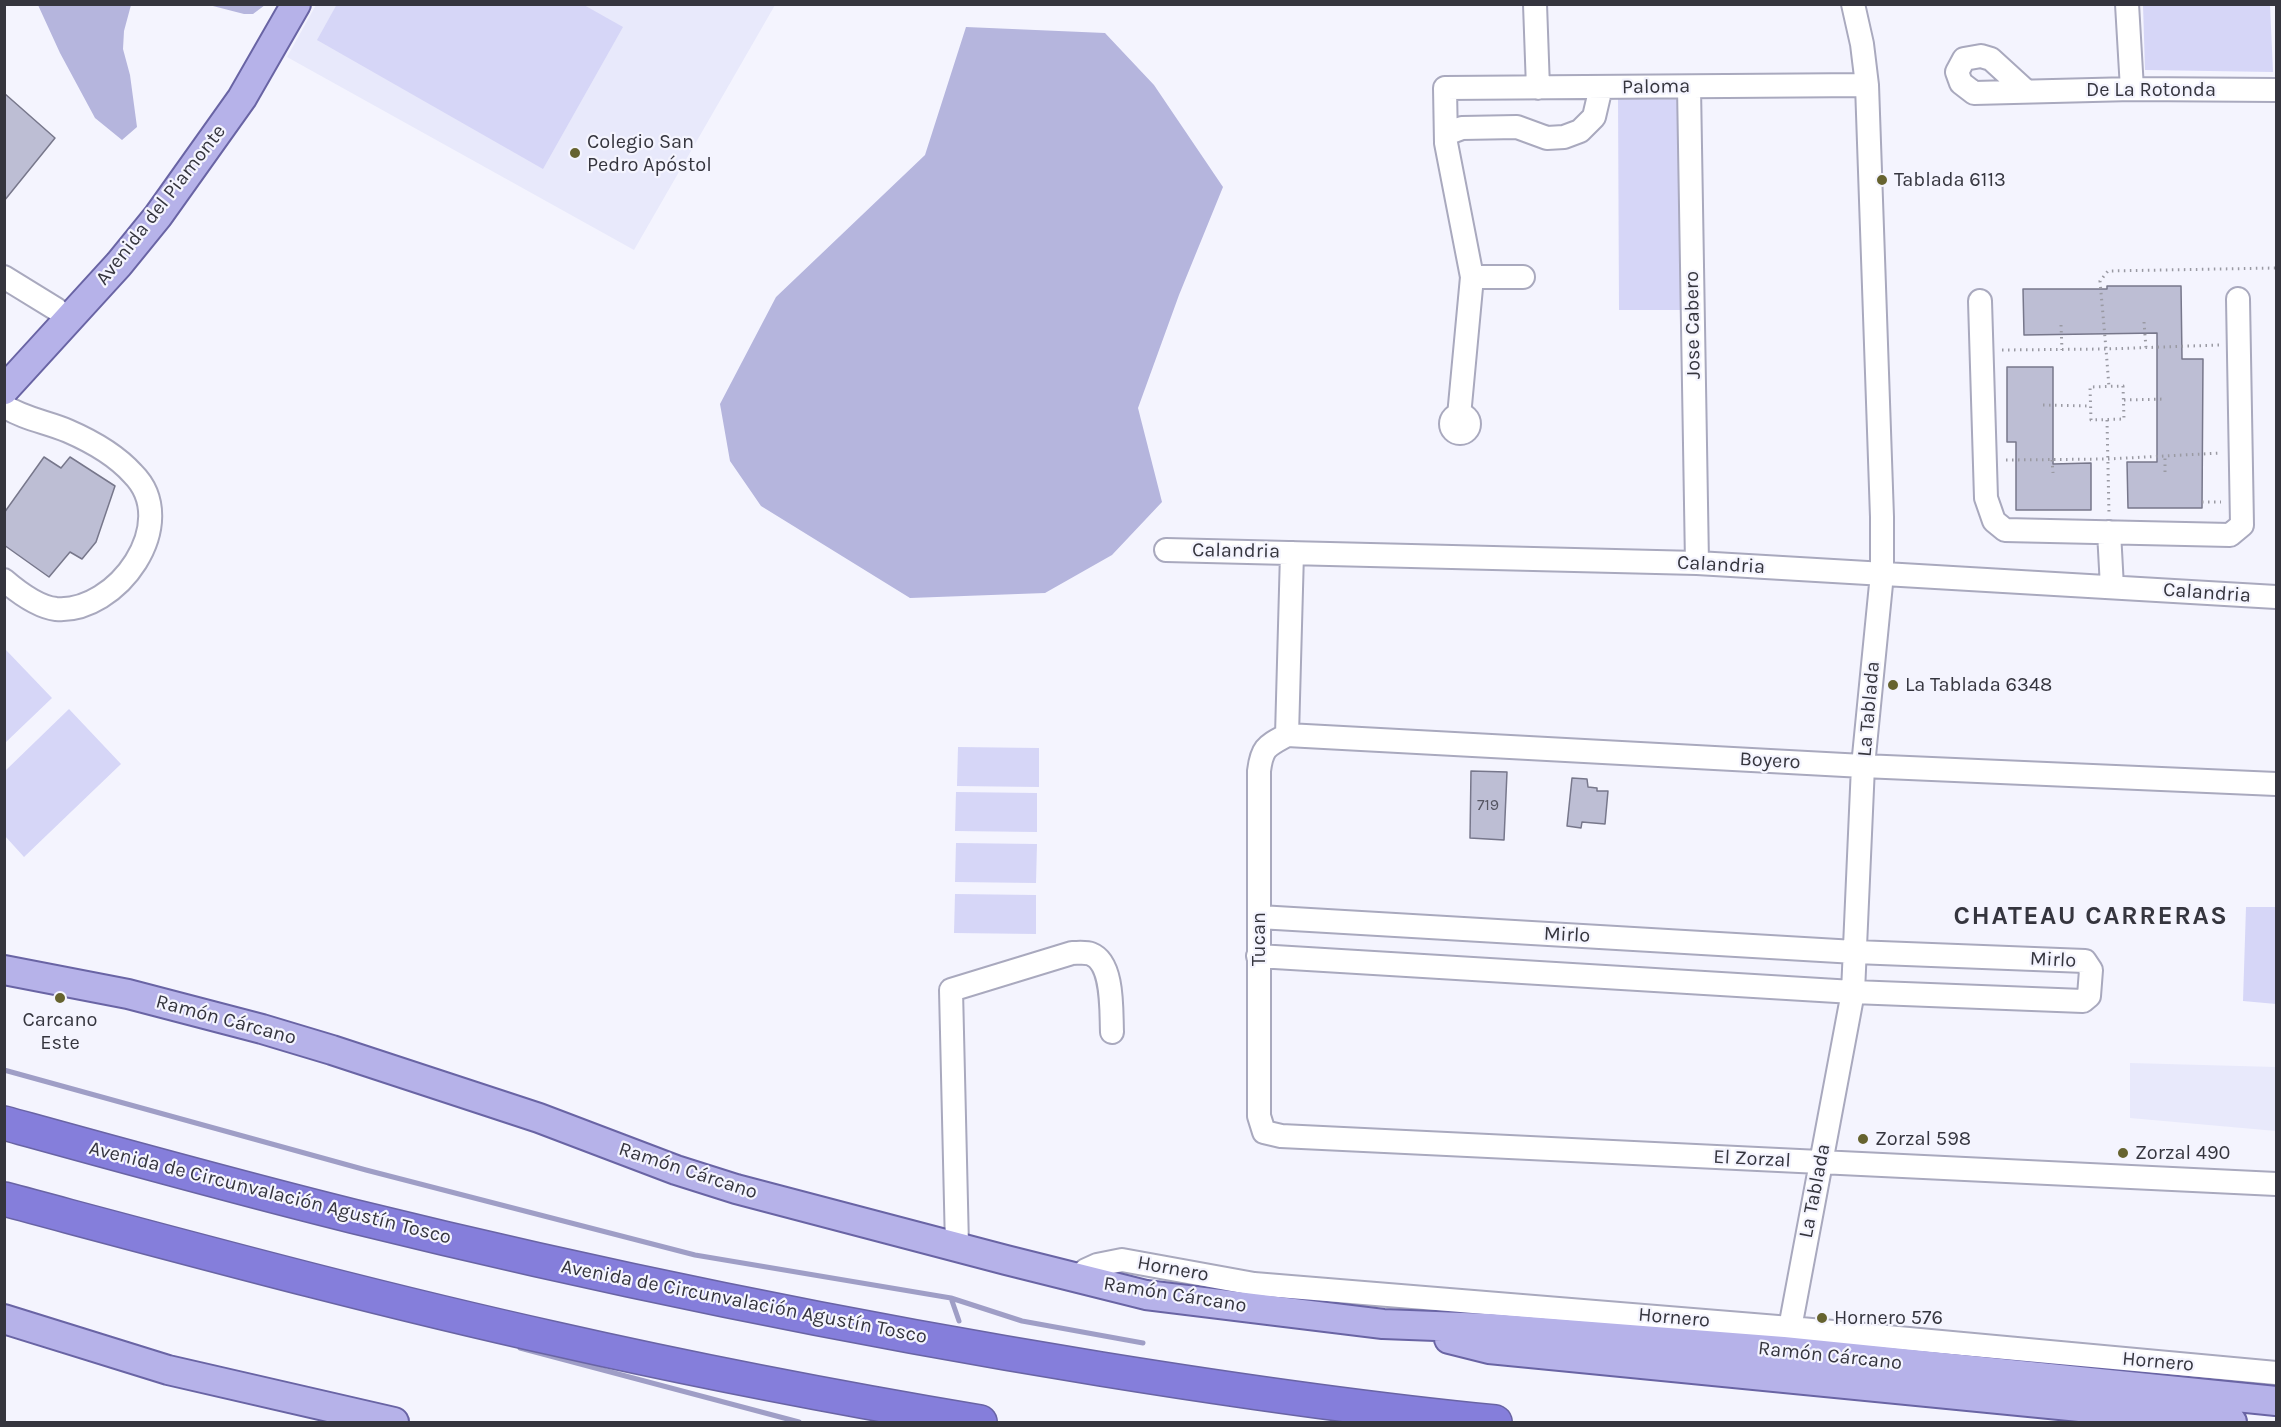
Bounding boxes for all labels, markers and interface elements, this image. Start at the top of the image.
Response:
street label: Paloma [1622,74,1690,100]
street label: De La Rotonda [2086,78,2216,102]
street label: Avenida del Piamonte [91,120,231,290]
place label: Colegio San Pedro Apóstol [587,130,712,177]
marker: Colegio San Pedro Apóstol [568,146,582,160]
place label: Tablada 6113 [1894,168,2006,192]
marker: Tablada 6113 [1875,173,1889,187]
street label: Jose Cabero [1680,271,1706,379]
street label: Calandria [1192,538,1280,564]
street label: Calandria [1676,551,1766,579]
street label: Calandria [2162,578,2252,608]
street label: La Tablada [1853,660,1885,758]
place label: La Tablada 6348 [1905,673,2052,697]
marker: La Tablada 6348 [1886,678,1900,692]
street label: Boyero [1739,747,1801,775]
house number: 719 [1477,795,1499,815]
district label: CHATEAU CARRERAS [1954,901,2228,933]
street label: Tucan [1247,912,1271,966]
street label: Mirlo [1543,922,1591,948]
street label: Mirlo [2029,947,2077,973]
street label: Ramón Cárcano [153,990,299,1050]
marker: Carcano Este [53,991,67,1005]
place label: Carcano Este [23,1008,97,1055]
place label: Zorzal 598 [1875,1127,1971,1151]
marker: Zorzal 598 [1856,1132,1870,1146]
street label: Avenida de Circunvalación Agustín Tosco [86,1136,454,1250]
street label: Ramón Cárcano [616,1137,760,1205]
place label: Zorzal 490 [2135,1141,2230,1165]
street label: La Tablada [1794,1142,1836,1240]
street label: El Zorzal [1713,1145,1791,1173]
marker: Zorzal 490 [2116,1146,2130,1160]
street label: Hornero [1135,1251,1211,1287]
street label: Avenida de Circunvalación Agustín Tosco [559,1255,929,1349]
street label: Ramón Cárcano [1102,1272,1248,1318]
street label: Hornero [1637,1303,1711,1333]
place label: Hornero 576 [1834,1306,1943,1330]
marker: Hornero 576 [1815,1311,1829,1325]
street label: Ramón Cárcano [1757,1337,1903,1375]
street label: Hornero [2121,1347,2195,1377]

